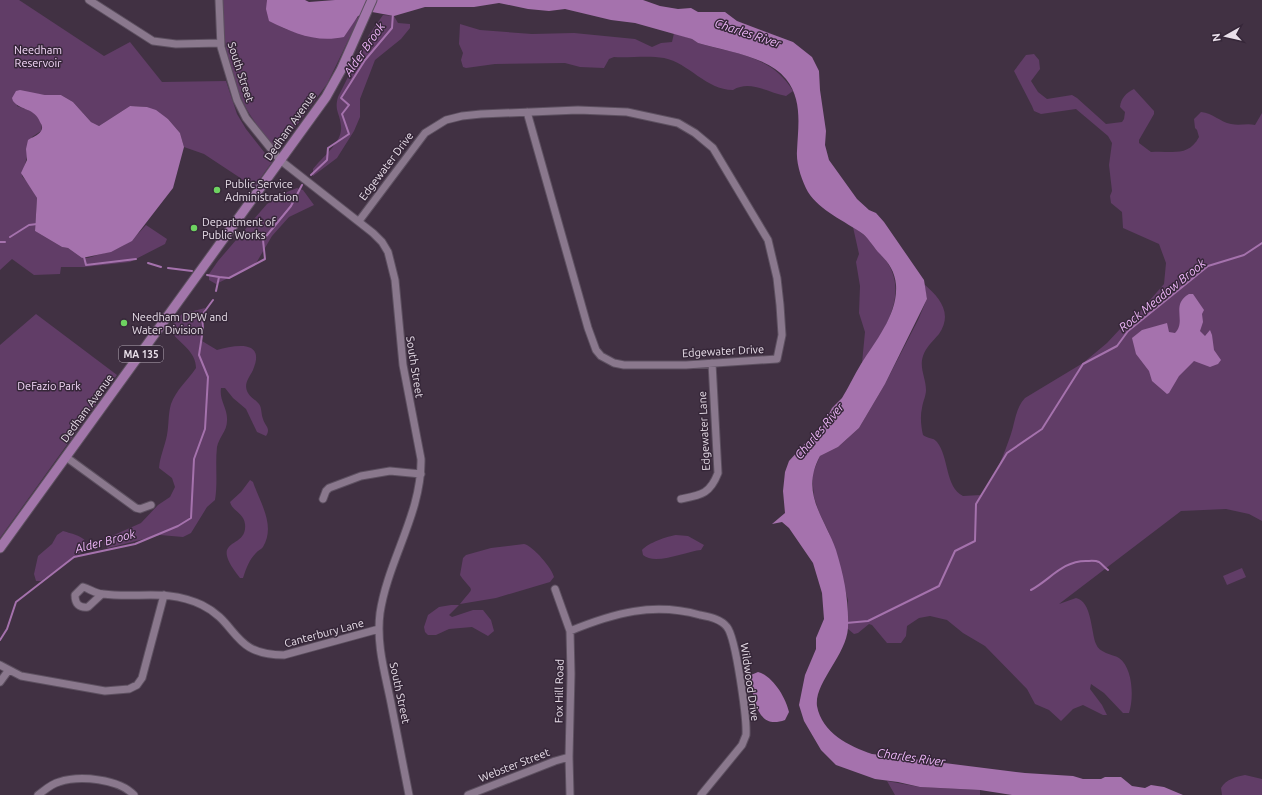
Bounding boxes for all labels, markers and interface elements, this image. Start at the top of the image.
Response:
water label: Charles River [713,16,783,50]
north arrow [1206,16,1246,56]
water label: Alder Brook [340,19,388,79]
text: N [1210,32,1223,42]
street label: South Street [226,41,257,104]
park label: Needham Reservoir [14,44,62,69]
street label: Dedham Avenue [262,89,318,163]
street label: Edgewater Drive [356,130,416,202]
place label: Public Service Administration [225,178,298,203]
marker: Public Service Administration [212,185,222,195]
place label: Department of Public Works [202,216,277,241]
marker: Department of Public Works [189,223,199,233]
water label: Rock Meadow Brook [1116,256,1208,334]
place label: Needham DPW and Water Division [132,311,228,336]
marker: Needham DPW and Water Division [119,318,129,328]
street label: South Street [404,335,426,399]
street label: Edgewater Drive [682,343,764,359]
road number: MA 135 [119,346,163,362]
street label: Dedham Avenue [58,372,116,444]
park label: DeFazio Park [17,380,81,392]
street label: Edgewater Lane [696,391,712,471]
water label: Charles River [792,400,846,462]
water label: Alder Brook [72,526,137,556]
street label: Canterbury Lane [283,617,365,649]
street label: Wildwood Drive [739,642,761,722]
street label: Fox Hill Road [552,659,566,723]
street label: South Street [388,661,412,725]
street label: Webster Street [477,746,552,784]
water label: Charles River [876,746,946,768]

